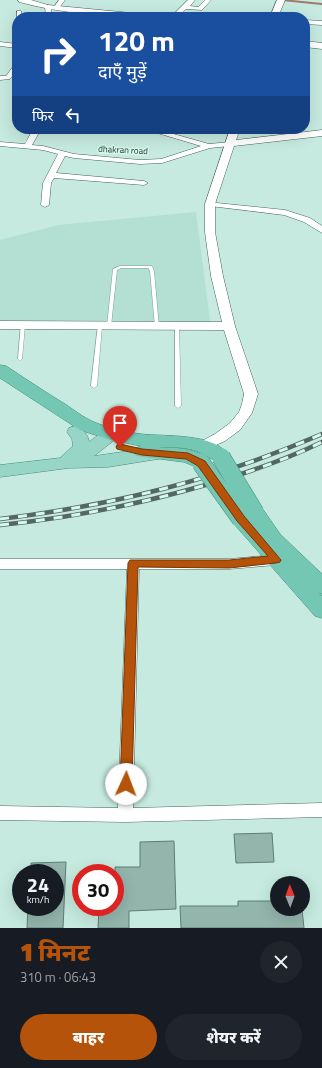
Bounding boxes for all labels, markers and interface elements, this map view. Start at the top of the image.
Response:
text: 120 m [98,19,175,62]
icon: right [32,28,84,80]
text: दाएँ मुड़ें [98,58,147,85]
text: फिर [32,104,54,127]
icon: left [62,104,84,126]
street label: dhakran road [98,142,149,157]
pin [103,406,137,447]
icon: arrive [109,412,131,434]
position arrow [105,763,147,805]
speed limit sign: 30 [72,864,124,916]
text: 24 [27,869,49,900]
north arrow [270,876,310,916]
map controls [270,876,310,916]
text: km/h [27,892,49,907]
text: 1 मिनट [20,934,90,970]
button: close [260,941,302,983]
text: 310 m · 06:43 [20,967,96,987]
button: बाहर [20,1014,157,1060]
button: शेयर करें [165,1014,302,1060]

